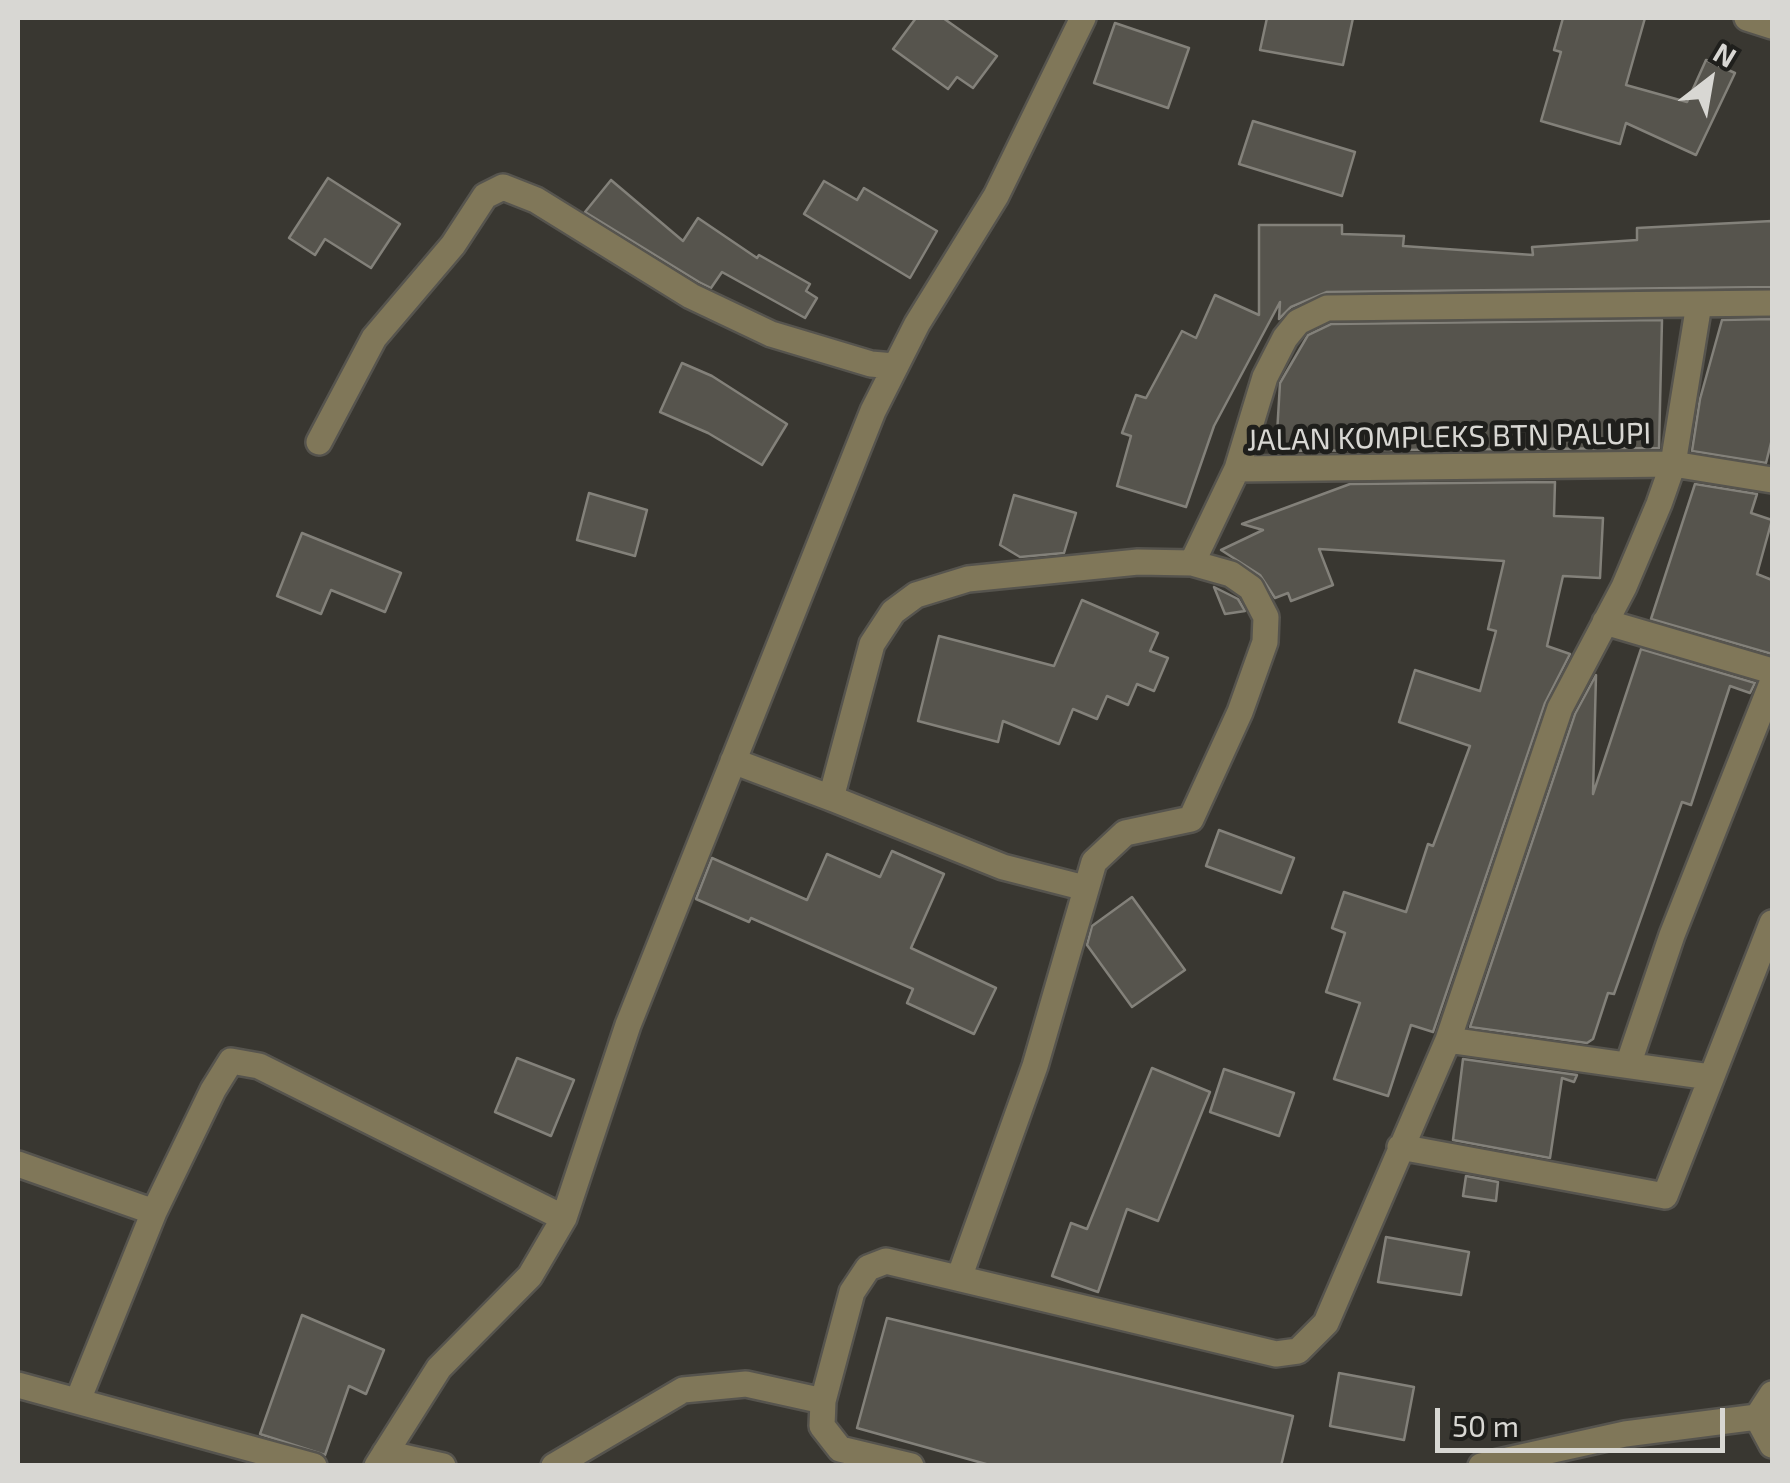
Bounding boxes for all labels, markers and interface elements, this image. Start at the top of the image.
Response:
north arrow [1660,30,1760,130]
text: N [1708,35,1743,74]
street label: JALAN KOMPLEKS BTN PALUPI [1246,415,1652,459]
scale bar [1440,1388,1730,1450]
text: 50 m [1452,1407,1519,1443]

